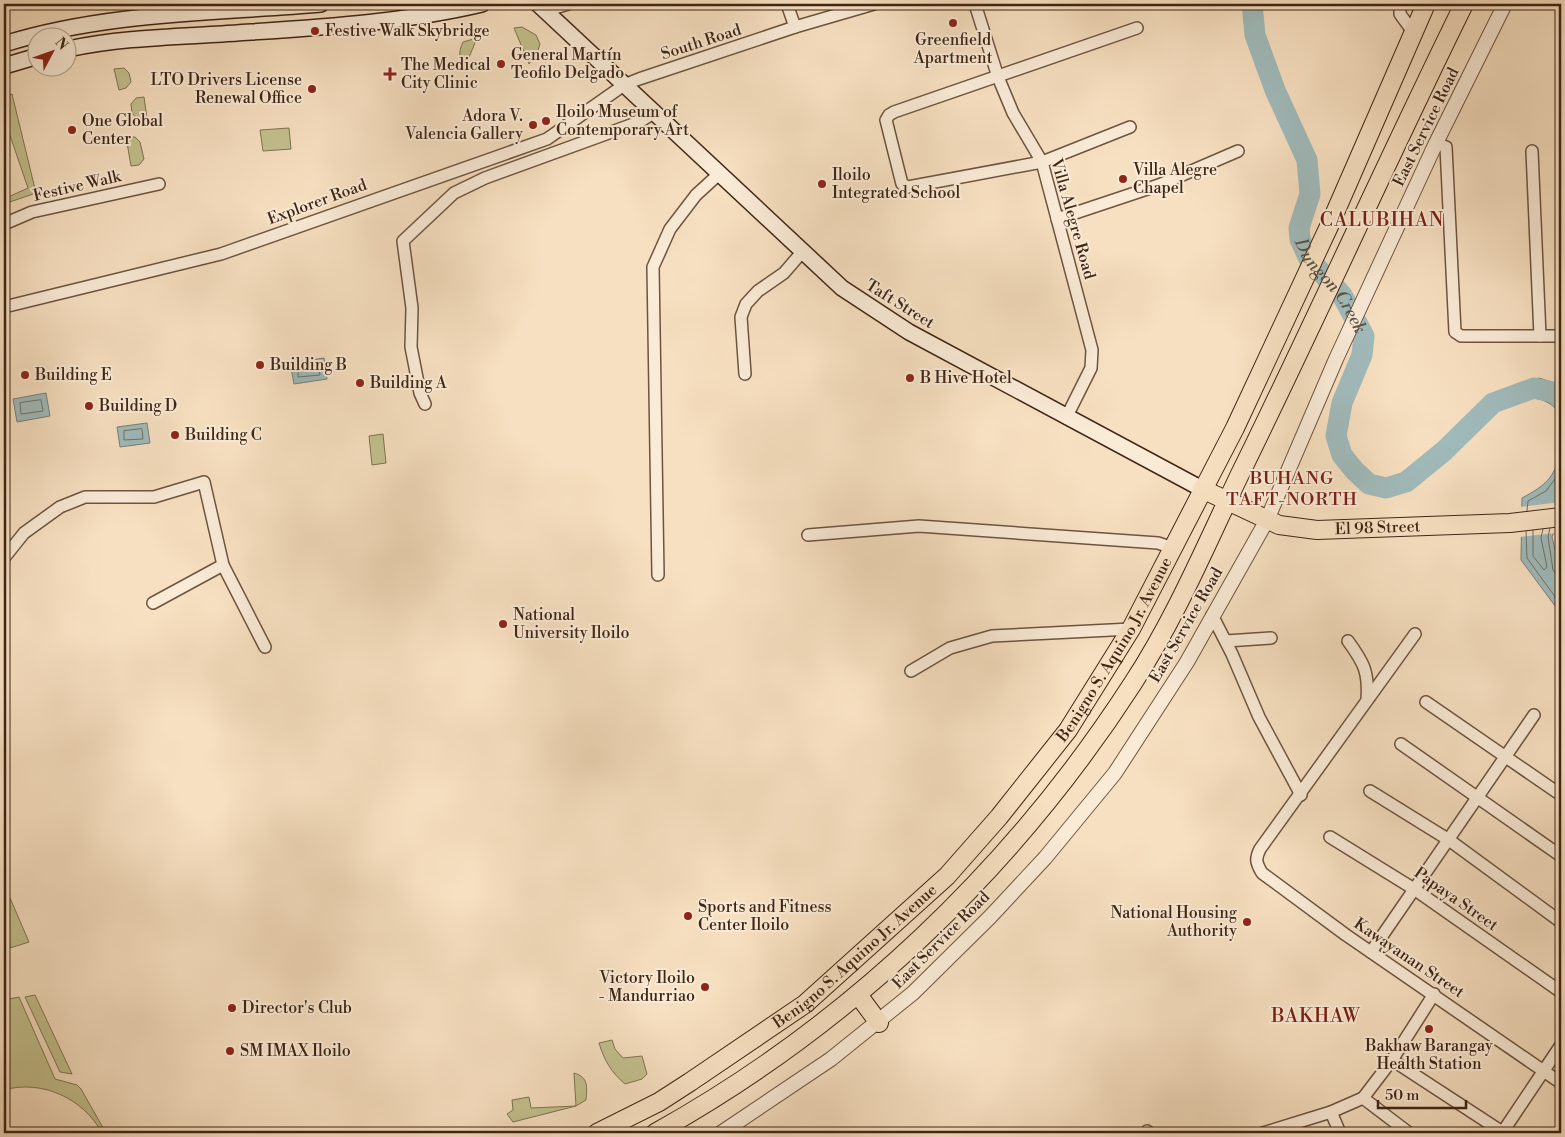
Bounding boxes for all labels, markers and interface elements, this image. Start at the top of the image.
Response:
marker: Greenfield Apartment [947,17,959,29]
street label: South Road [658,20,744,64]
place label: Festive Walk Skybridge [325,21,490,41]
marker: Festive Walk Skybridge [309,25,321,37]
north arrow [28,28,78,78]
place label: Greenfield Apartment [913,30,993,68]
text: N [51,34,71,54]
place label: General Martín Teofilo Delgado [511,45,624,83]
place label: The Medical City Clinic [401,55,491,93]
marker: General Martín Teofilo Delgado [495,58,507,70]
street label: East Service Road [1389,64,1463,190]
marker: The Medical City Clinic [383,67,397,81]
place label: LTO Drivers License Renewal Office [151,70,302,108]
marker: LTO Drivers License Renewal Office [306,83,318,95]
place label: Iloilo Museum of Contemporary Art [556,102,689,140]
place label: Adora V. Valencia Gallery [404,106,523,144]
place label: One Global Center [82,111,163,149]
marker: Iloilo Museum of Contemporary Art [540,115,552,127]
marker: Adora V. Valencia Gallery [527,119,539,131]
marker: One Global Center [66,124,78,136]
street label: Villa Alegre Road [1046,155,1100,282]
place label: Villa Alegre Chapel [1132,160,1217,198]
place label: Iloilo Integrated School [832,165,960,203]
street label: Festive Walk [31,166,124,206]
marker: Villa Alegre Chapel [1117,173,1129,185]
street label: Explorer Road [265,175,369,229]
marker: Iloilo Integrated School [816,178,828,190]
district label: CALUBIHAN [1320,208,1444,232]
water label: Dungon Creek [1289,234,1372,337]
street label: Taft Street [862,275,938,333]
place label: Building B [269,355,347,375]
marker: Building B [254,359,266,371]
place label: Building E [34,365,112,385]
place label: B Hive Hotel [919,368,1012,388]
marker: Building E [19,369,31,381]
marker: B Hive Hotel [904,372,916,384]
place label: Building A [369,373,448,393]
marker: Building A [354,377,366,389]
place label: Building D [98,396,177,416]
marker: Building D [83,400,95,412]
place label: Building C [184,425,262,445]
marker: Building C [169,429,181,441]
district label: BUHANG TAFT-NORTH [1226,467,1358,511]
street label: El 98 Street [1335,516,1421,539]
street label: Benigno S. Aquino Jr. Avenue [1052,554,1176,747]
street label: East Service Road [1145,564,1227,686]
place label: National University Iloilo [513,605,630,643]
marker: National University Iloilo [497,618,509,630]
street label: Papaya Street [1410,863,1502,935]
street label: Benigno S. Aquino Jr. Avenue [768,880,941,1033]
street label: East Service Road [888,887,994,993]
place label: Sports and Fitness Center Iloilo [698,897,832,935]
place label: National Housing Authority [1111,903,1238,941]
marker: Sports and Fitness Center Iloilo [682,910,694,922]
street label: Kawayanan Street [1350,914,1468,1003]
marker: National Housing Authority [1241,916,1253,928]
place label: Victory Iloilo - Mandurriao [598,968,695,1006]
marker: Victory Iloilo - Mandurriao [699,981,711,993]
place label: Director's Club [242,998,352,1018]
marker: Director's Club [226,1002,238,1014]
district label: BAKHAW [1270,1004,1361,1028]
marker: Bakhaw Barangay Health Station [1423,1023,1435,1035]
place label: Bakhaw Barangay Health Station [1364,1036,1493,1074]
place label: SM IMAX Iloilo [240,1041,351,1061]
marker: SM IMAX Iloilo [224,1045,236,1057]
scale bar [1378,1077,1465,1109]
text: 50 m [1385,1086,1419,1105]

